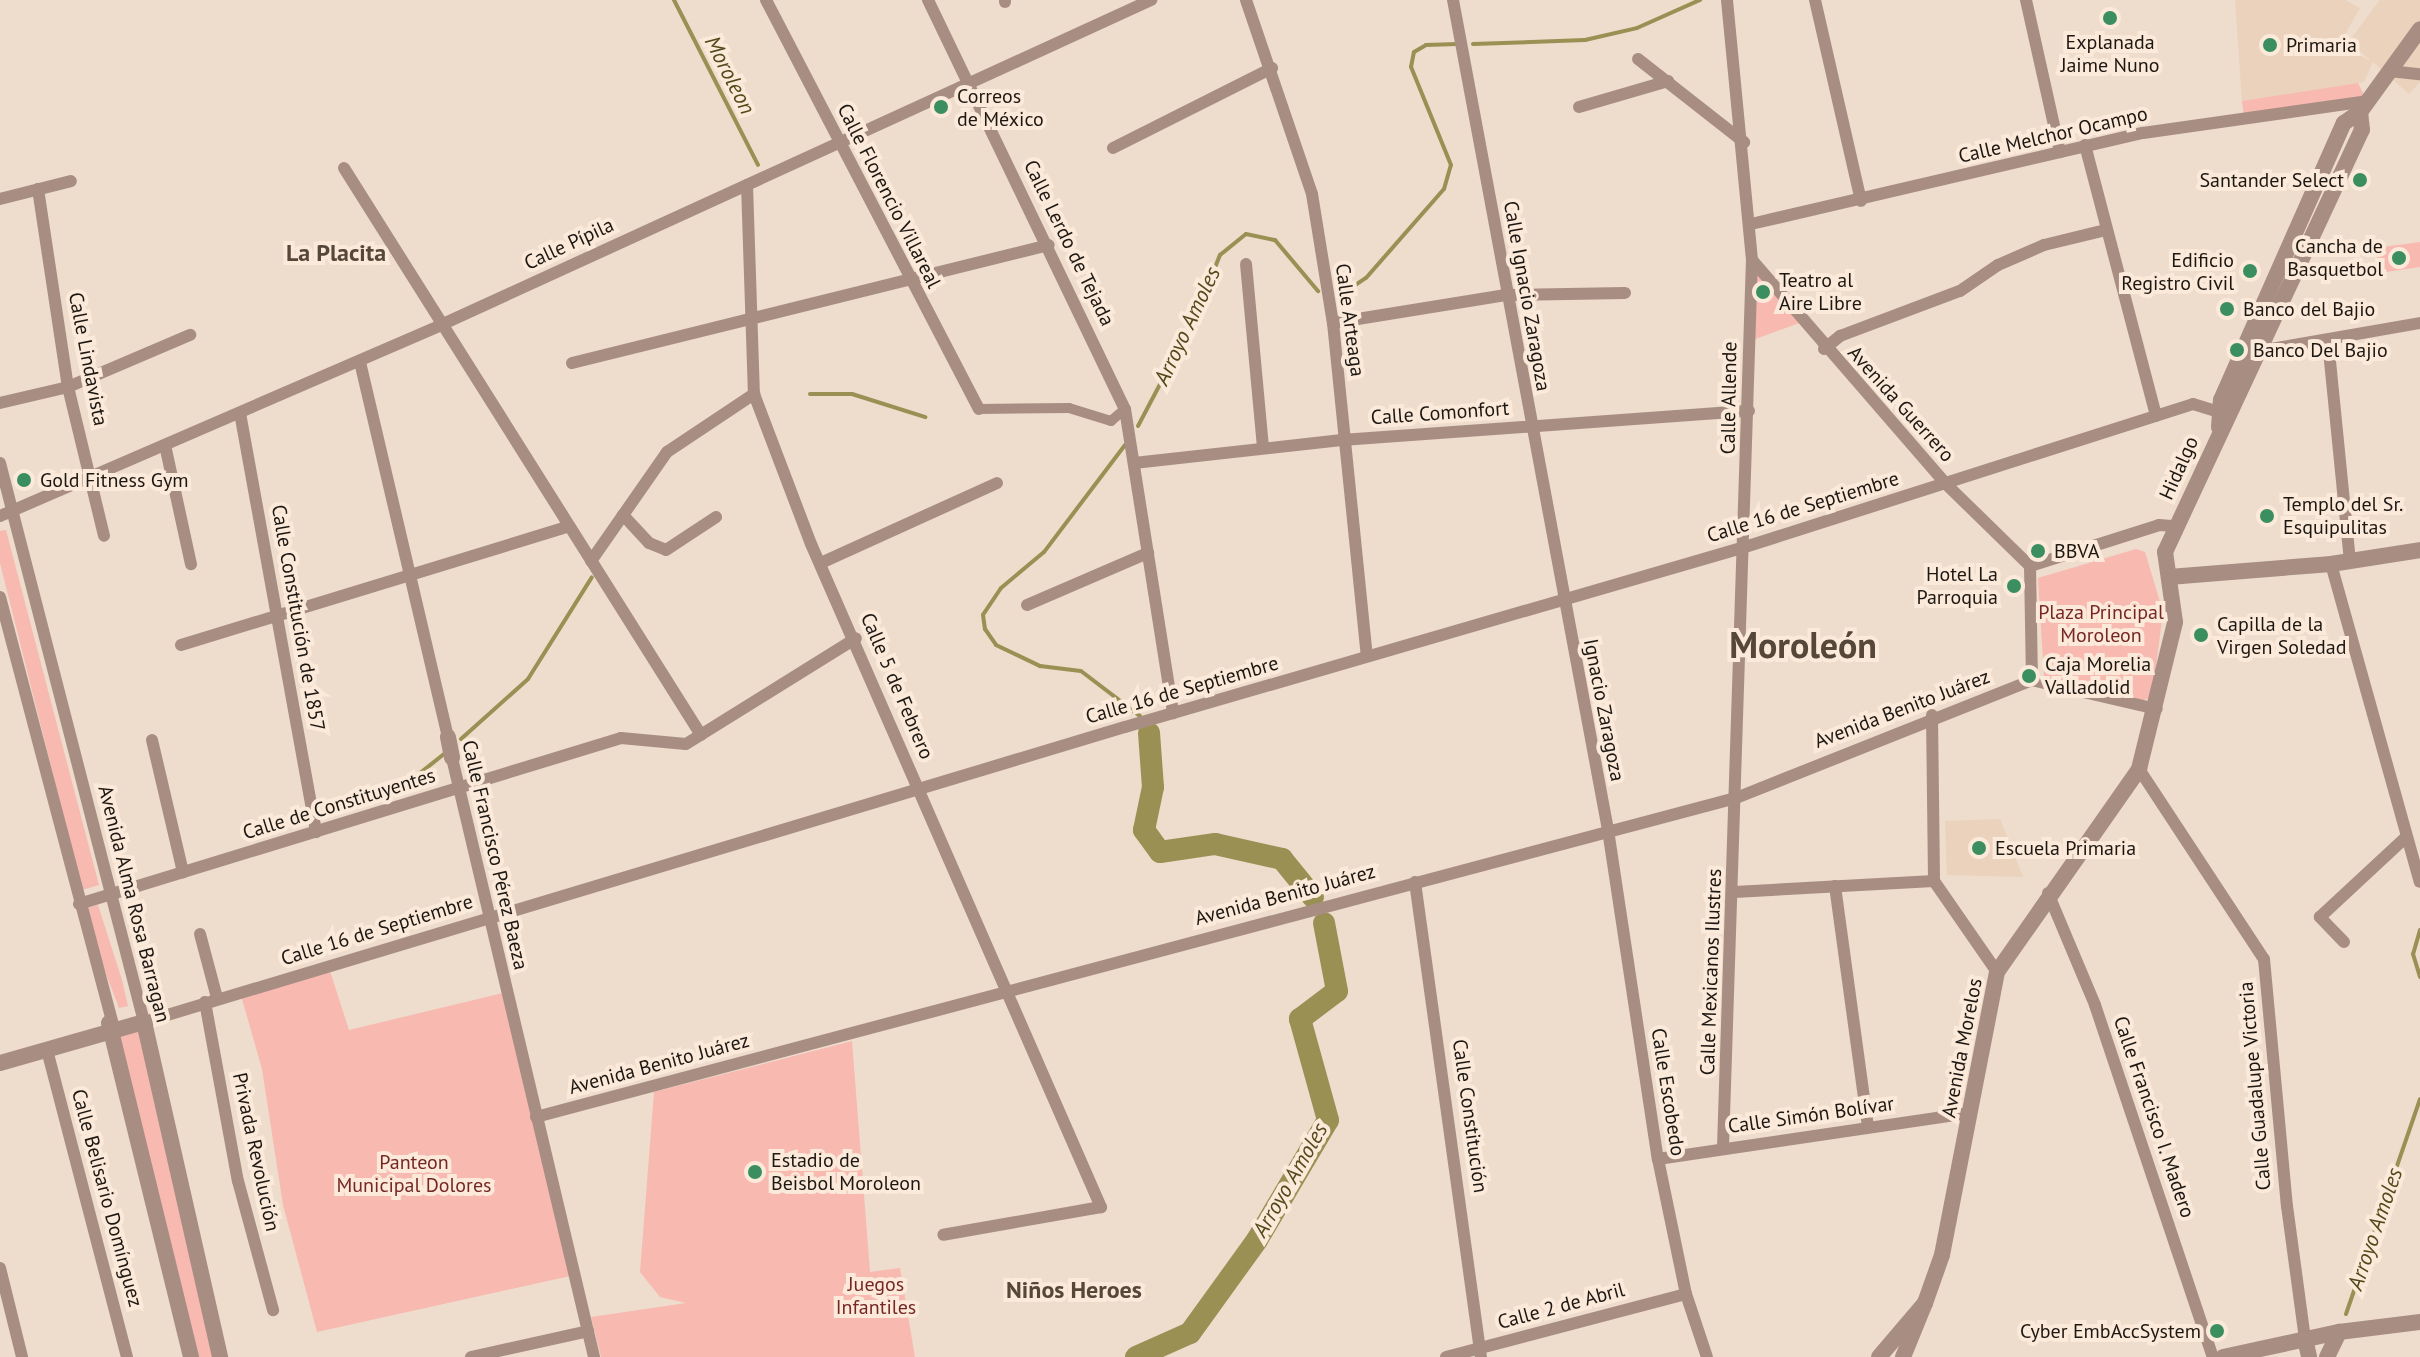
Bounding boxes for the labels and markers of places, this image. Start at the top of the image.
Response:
marker: Explanada Jaime Nuno [2101,9,2119,27]
place label: Explanada Jaime Nuno [2061,30,2159,77]
place label: Primaria [2286,33,2357,57]
marker: Primaria [2261,36,2279,54]
place label: Correos de México [957,84,1044,131]
marker: Correos de México [932,98,950,116]
place label: Santander Select [2199,168,2344,192]
marker: Santander Select [2351,171,2369,189]
place label: Cancha de Basquetbol [2287,234,2383,281]
place label: Edificio Registro Civil [2121,248,2234,295]
marker: Cancha de Basquetbol [2390,249,2408,267]
marker: Edificio Registro Civil [2241,262,2259,280]
place label: Teatro al Aire Libre [1779,268,1862,315]
marker: Teatro al Aire Libre [1754,283,1772,301]
place label: Banco del Bajio [2243,297,2375,321]
marker: Banco del Bajio [2218,300,2236,318]
place label: Banco Del Bajio [2253,338,2388,362]
marker: Banco Del Bajio [2228,341,2246,359]
place label: Gold Fitness Gym [40,468,188,492]
marker: Gold Fitness Gym [15,471,33,489]
place label: Templo del Sr. Esquipulitas [2283,492,2403,539]
marker: Templo del Sr. Esquipulitas [2258,507,2276,525]
place label: BBVA [2054,539,2100,563]
marker: BBVA [2029,542,2047,560]
place label: Hotel La Parroquia [1916,562,1998,609]
marker: Hotel La Parroquia [2005,577,2023,595]
place label: Capilla de la Virgen Soledad [2217,612,2346,659]
marker: Capilla de la Virgen Soledad [2192,626,2210,644]
place label: Caja Morelia Valladolid [2045,652,2151,699]
marker: Caja Morelia Valladolid [2020,667,2038,685]
place label: Escuela Primaria [1995,836,2136,860]
marker: Escuela Primaria [1970,839,1988,857]
place label: Estadio de Beisbol Moroleon [771,1148,921,1195]
marker: Estadio de Beisbol Moroleon [746,1163,764,1181]
place label: Cyber EmbAccSystem [2020,1319,2201,1343]
marker: Cyber EmbAccSystem [2208,1322,2226,1340]

